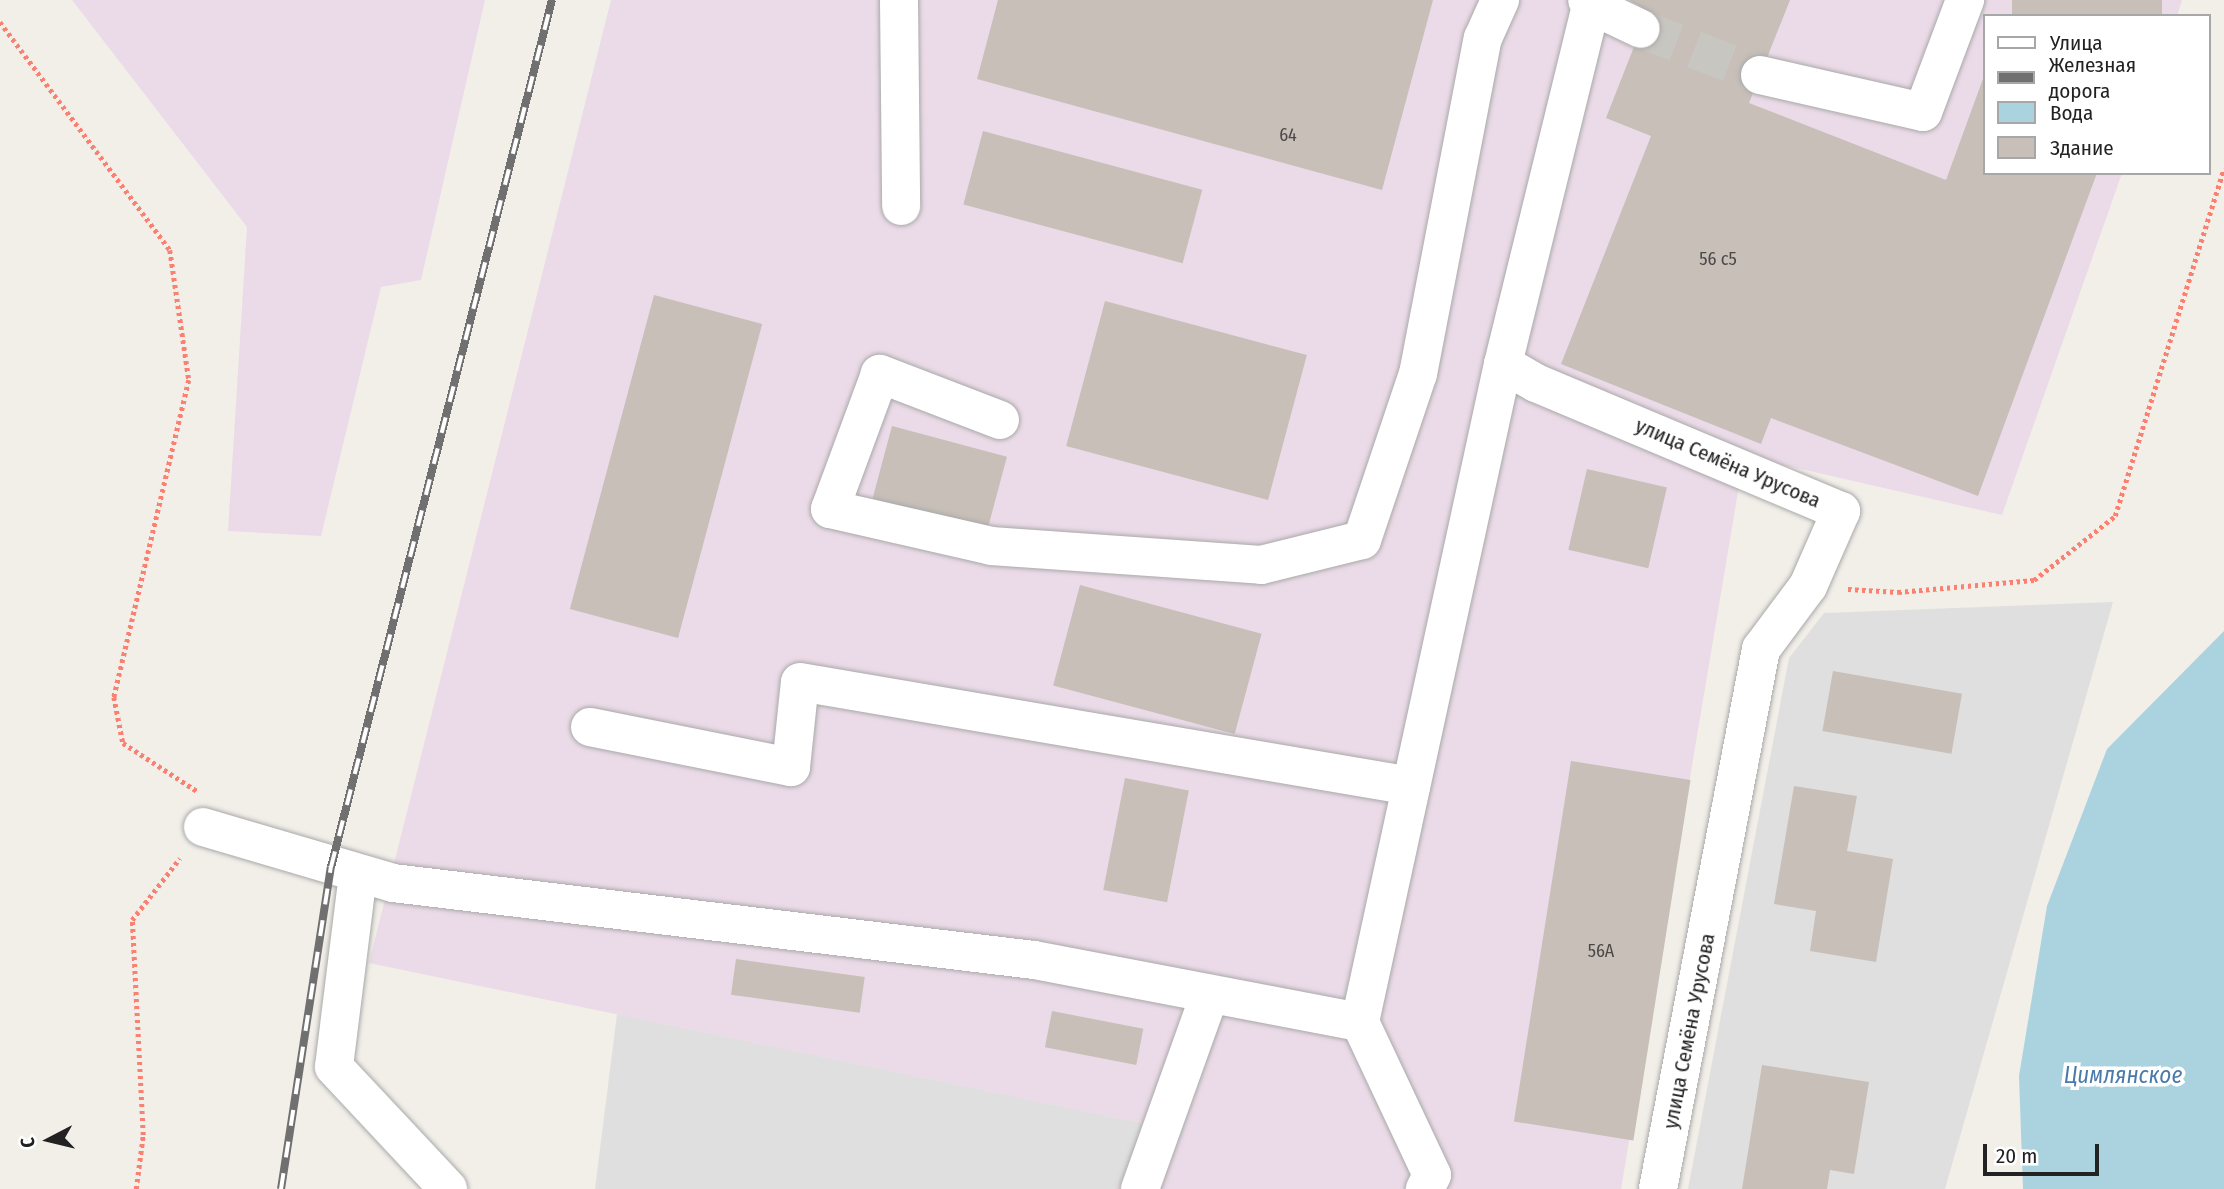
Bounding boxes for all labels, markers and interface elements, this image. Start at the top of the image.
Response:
legend [1982,14,2210,175]
text: Улица [2050,30,2103,56]
text: Железная дорога [2049,52,2136,104]
text: Вода [2050,100,2093,126]
house number: 64 [1279,124,1297,146]
text: Здание [2050,135,2114,161]
house number: 56 с5 [1699,248,1737,270]
street label: улица Семёна Урусова [1632,413,1824,513]
street label: улица Семёна Урусова [1658,931,1720,1131]
house number: 56А [1588,940,1614,962]
water label: Цимлянское [2064,1061,2182,1089]
north arrow [14,1105,84,1175]
scale bar [1986,1130,2102,1174]
text: С [16,1136,40,1149]
text: 20 m [1996,1143,2037,1169]

